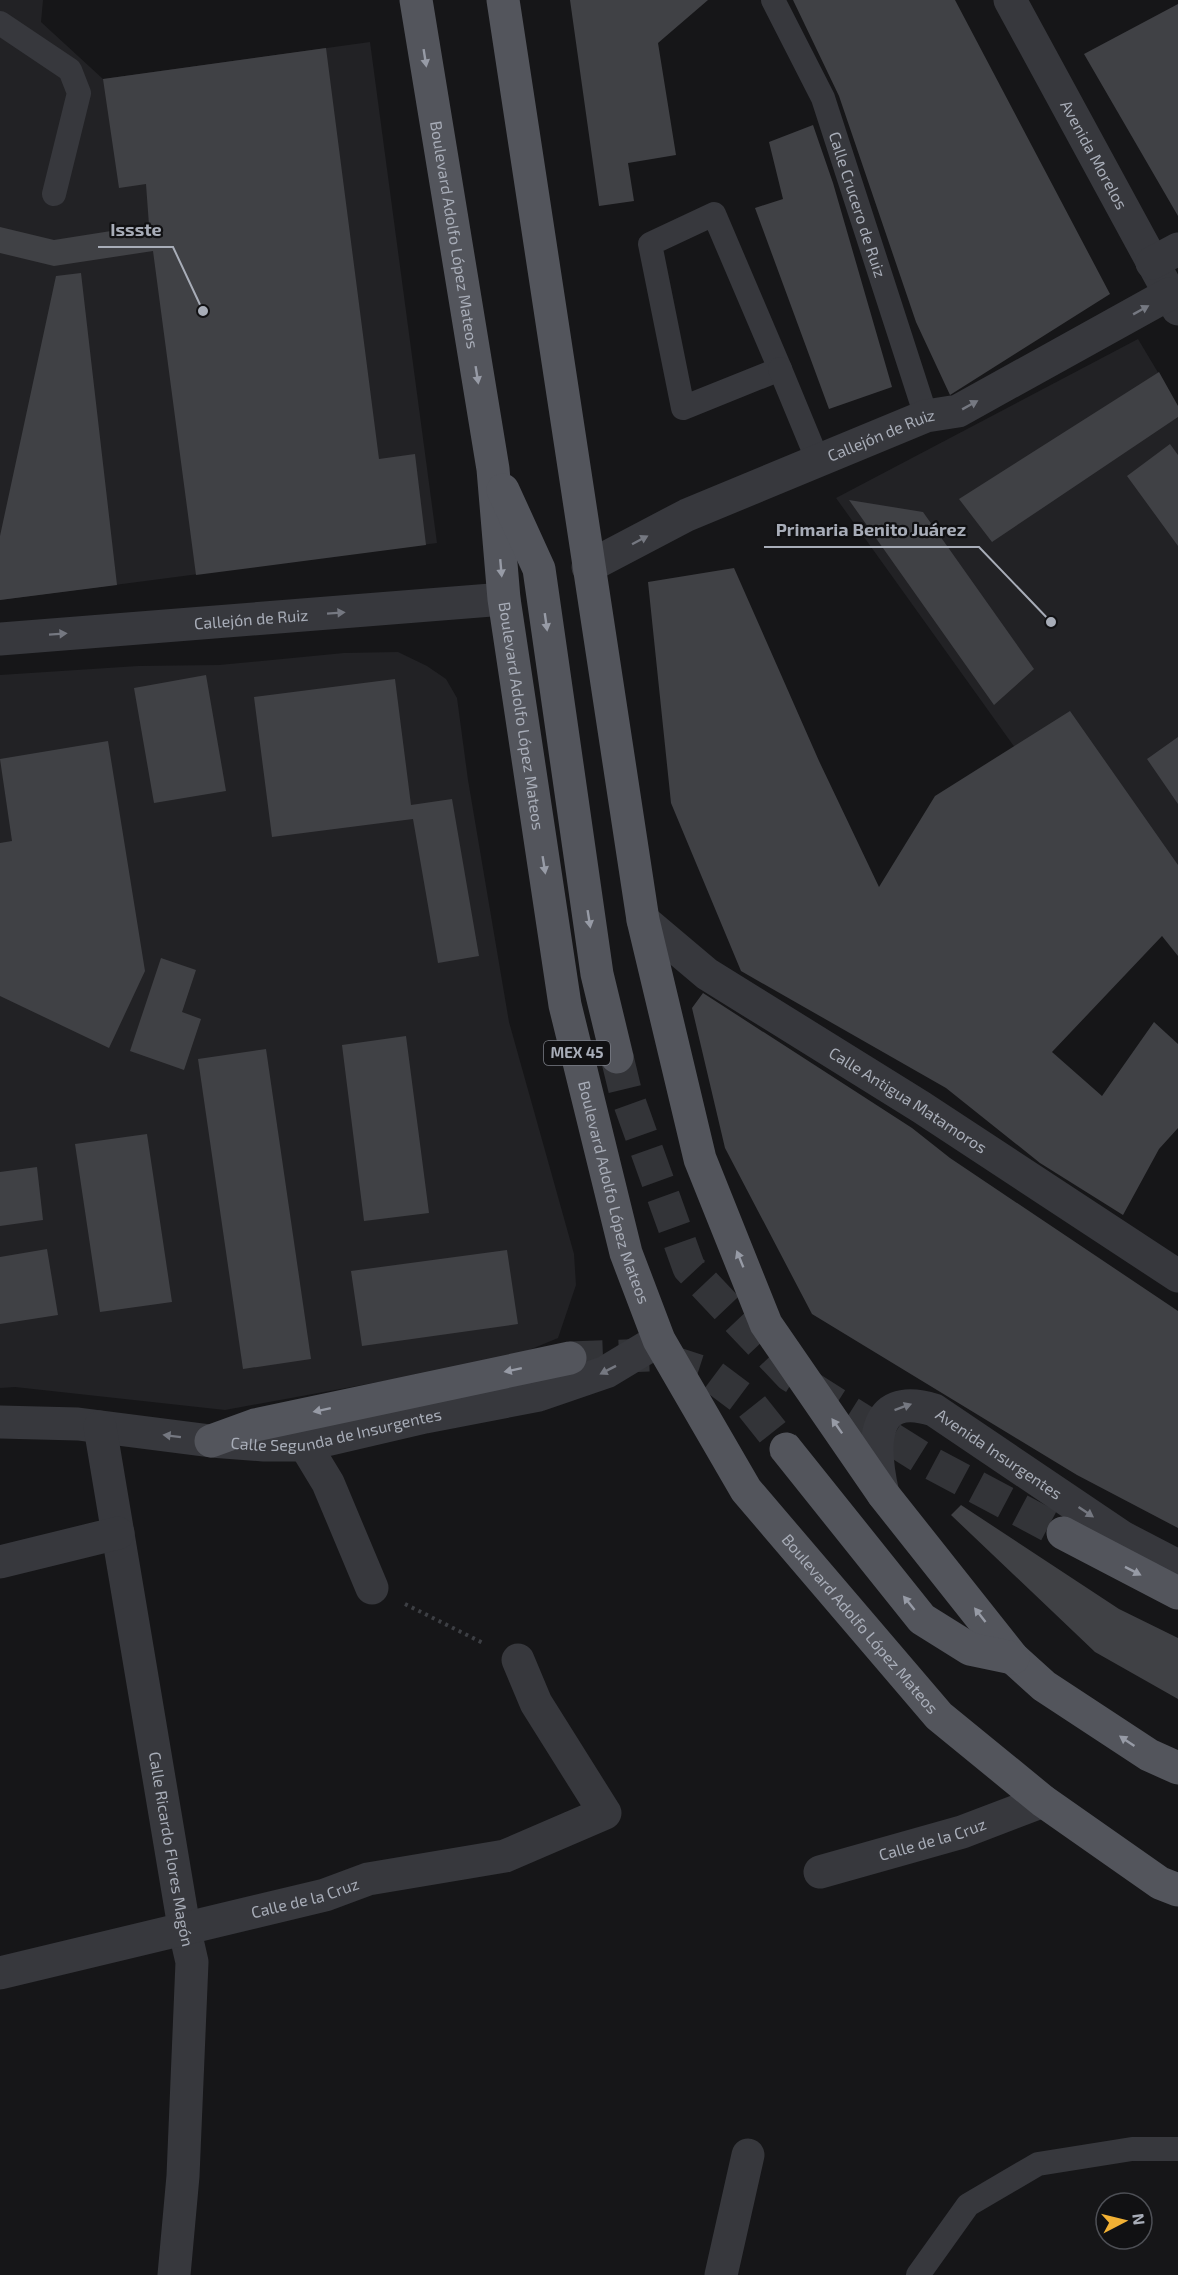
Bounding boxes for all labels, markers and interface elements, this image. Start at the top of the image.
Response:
one-way arrow [421,49,430,68]
street label: Avenida Morelos [1057,97,1132,212]
street label: Boulevard Adolfo López Mateos [427,119,483,350]
street label: Calle Crucero de Ruiz [826,129,890,280]
callout: Issste [98,211,173,247]
text: Issste [110,218,162,240]
one-way arrow [1133,305,1150,315]
one-way arrow [473,365,482,384]
one-way arrow [962,400,979,410]
street label: Callejón de Ruiz [824,405,936,465]
callout: Primaria Benito Juárez [764,511,979,547]
text: Primaria Benito Juárez [776,518,966,540]
one-way arrow [632,535,649,545]
one-way arrow [496,558,506,577]
street label: Boulevard Adolfo López Mateos [496,600,549,831]
street label: Callejón de Ruiz [193,605,309,633]
one-way arrow [327,608,346,617]
one-way arrow [542,613,551,632]
one-way arrow [49,629,68,639]
one-way arrow [540,855,549,874]
one-way arrow [584,910,593,929]
road number: MEX 45 [544,1041,610,1065]
street label: Calle Antigua Matamoros [826,1042,991,1157]
street label: Boulevard Adolfo López Mateos [575,1079,654,1306]
one-way arrow [735,1249,745,1267]
one-way arrow [600,1365,617,1374]
one-way arrow [503,1366,522,1375]
one-way arrow [894,1401,912,1411]
street label: Calle Segunda de Insurgentes [230,1404,443,1454]
street label: Avenida Insurgentes [932,1404,1066,1503]
one-way arrow [313,1406,331,1416]
one-way arrow [831,1419,843,1435]
one-way arrow [162,1432,181,1441]
one-way arrow [1078,1506,1094,1517]
street label: Boulevard Adolfo López Mateos [779,1530,943,1717]
one-way arrow [1125,1566,1142,1576]
one-way arrow [902,1595,915,1611]
one-way arrow [974,1608,986,1623]
one-way arrow [1119,1735,1135,1747]
street label: Calle Ricardo Flores Magón [146,1750,198,1948]
street label: Calle de la Cruz [877,1814,989,1864]
street label: Calle de la Cruz [249,1873,361,1921]
north arrow [1094,2191,1154,2251]
text: N [1129,2212,1150,2226]

